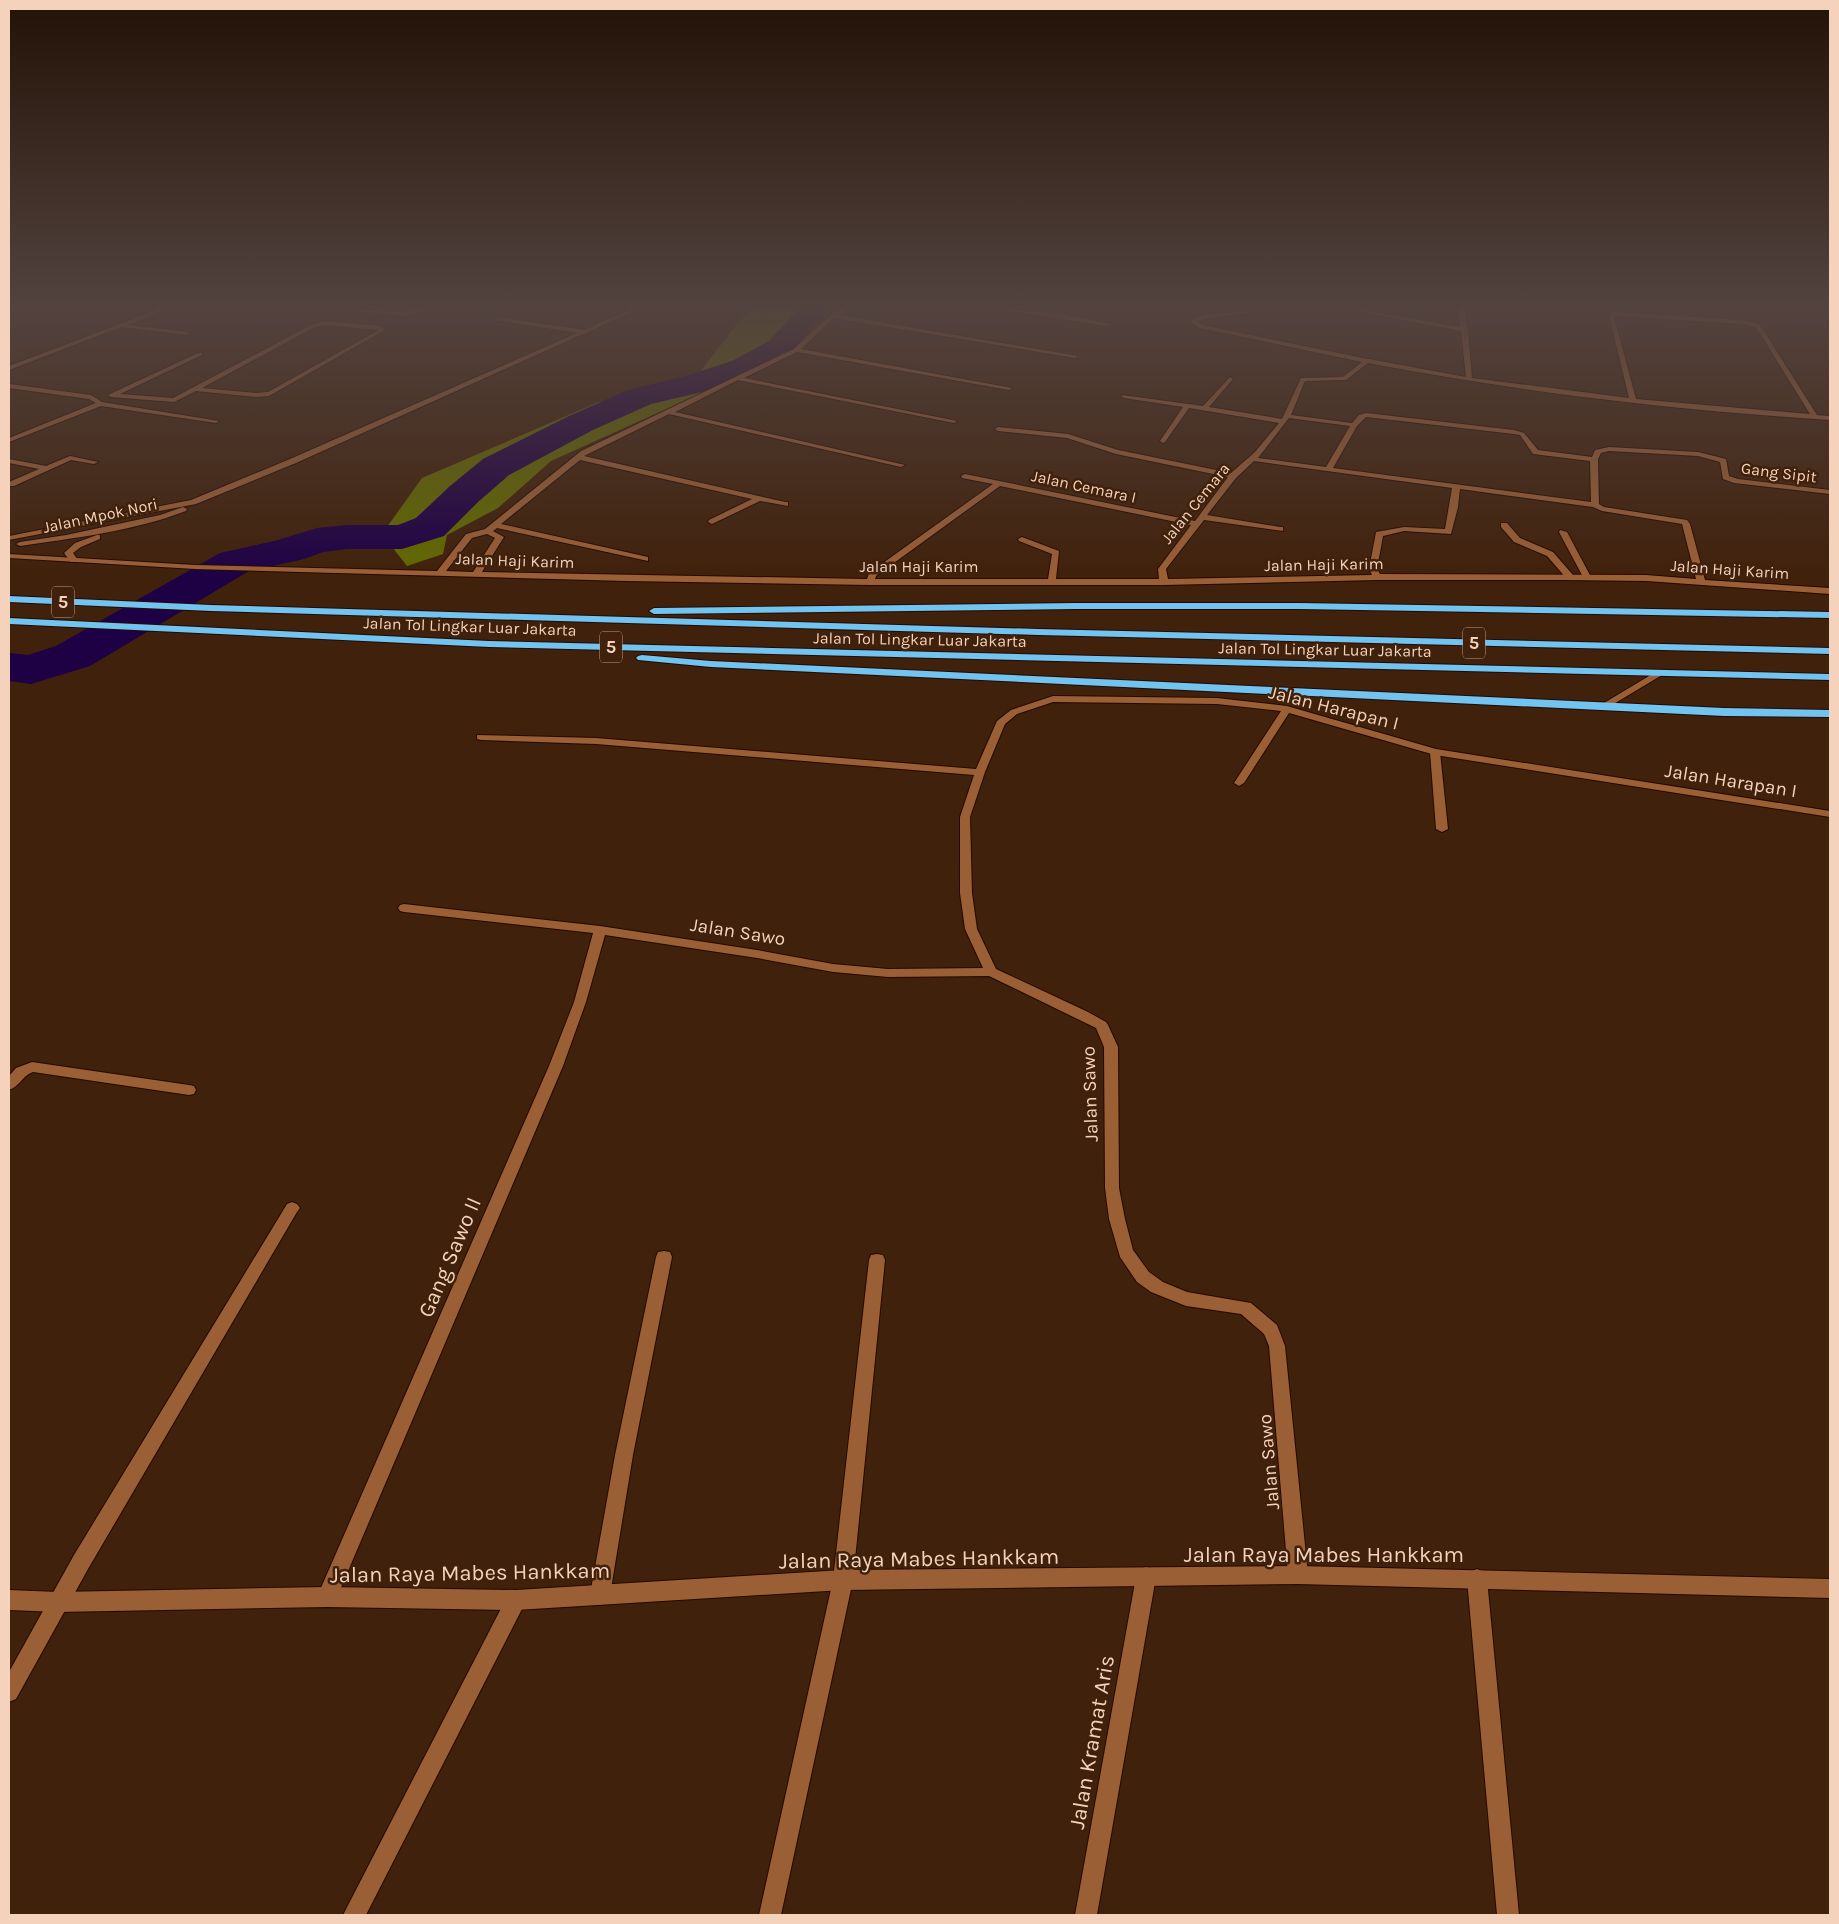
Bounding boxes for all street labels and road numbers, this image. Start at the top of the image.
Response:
street label: Gang Sipit [1740,458,1818,487]
street label: Jalan Cemara [1157,459,1234,548]
street label: Jalan Cemara I [1030,466,1138,507]
street label: Jalan Mpok Nori [41,494,159,537]
street label: Jalan Haji Karim [455,549,575,572]
street label: Jalan Haji Karim [1264,554,1384,575]
street label: Jalan Haji Karim [1670,556,1790,583]
street label: Jalan Haji Karim [859,557,979,576]
road number: 5 [52,586,74,618]
street label: Jalan Tol Lingkar Luar Jakarta [363,613,577,640]
street label: Jalan Tol Lingkar Luar Jakarta [813,628,1027,651]
road number: 5 [1463,628,1485,658]
road number: 5 [600,632,622,662]
street label: Jalan Tol Lingkar Luar Jakarta [1218,638,1432,661]
street label: Jalan Harapan I [1266,681,1401,735]
street label: Jalan Harapan I [1663,760,1798,802]
street label: Jalan Sawo [689,914,787,950]
street label: Jalan Sawo [1077,1046,1103,1142]
street label: Gang Sawo II [413,1193,487,1321]
street label: Jalan Sawo [1254,1413,1284,1511]
street label: Jalan Raya Mabes Hankkam [1184,1542,1464,1568]
street label: Jalan Raya Mabes Hankkam [779,1544,1059,1574]
street label: Jalan Raya Mabes Hankkam [330,1558,610,1588]
street label: Jalan Kramat Aris [1064,1653,1120,1831]

